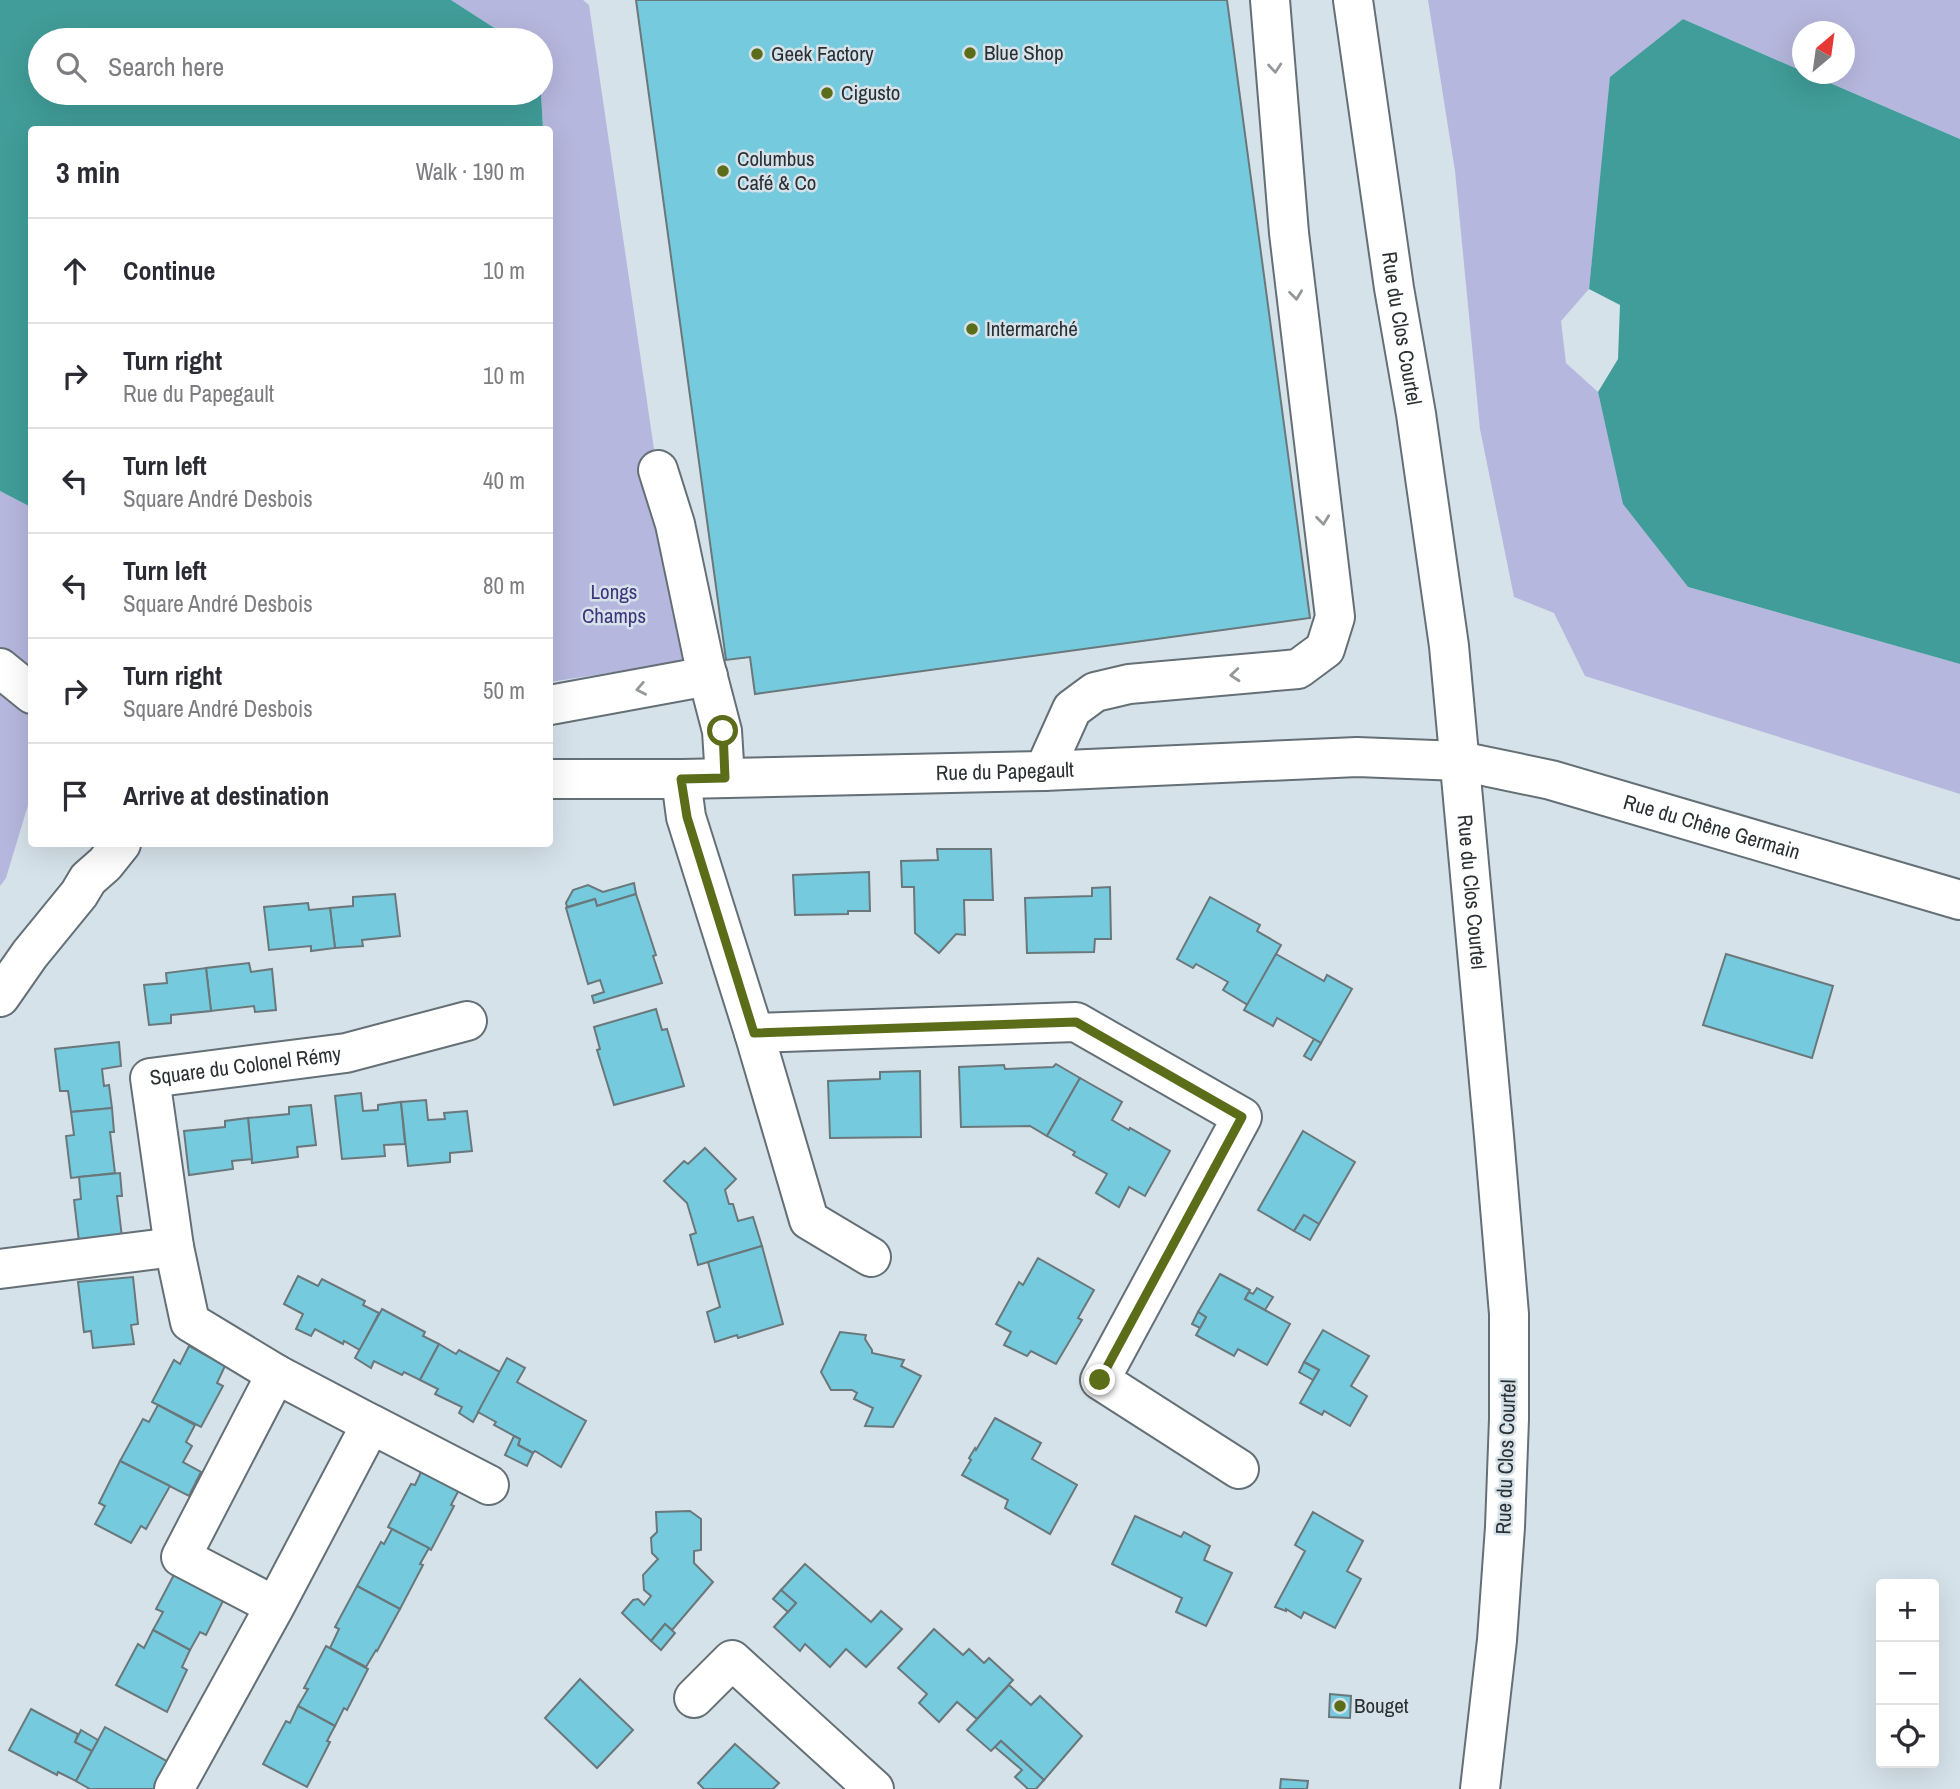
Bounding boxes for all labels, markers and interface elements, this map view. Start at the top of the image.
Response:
north arrow [1792,21,1855,84]
search box [28,28,553,105]
place label: Blue Shop [984,38,1063,67]
place label: Geek Factory [771,39,874,68]
marker: Blue Shop [962,45,978,61]
marker: Geek Factory [749,46,765,62]
icon: search [52,48,90,86]
text: Search here [108,49,224,84]
one-way arrow [1267,63,1282,74]
place label: Cigusto [841,78,900,107]
marker: Cigusto [819,85,835,101]
place label: Columbus Café & Co [737,144,816,197]
text: 3 min [56,152,120,192]
text: Walk · 190 m [416,156,525,187]
marker: Columbus Café & Co [715,163,731,179]
street label: Rue du Clos Courtel [1375,250,1429,407]
icon: ahead [56,252,94,290]
text: Continue [123,253,215,288]
text: 10 m [483,255,525,286]
one-way arrow [1289,289,1304,300]
place label: Intermarché [986,314,1078,343]
marker: Intermarché [964,321,980,337]
text: Turn right [123,343,222,378]
icon: right [56,357,94,395]
text: 10 m [483,360,525,391]
text: Rue du Papegault [123,378,274,409]
text: Turn left [123,448,207,483]
icon: left [56,462,94,500]
text: 40 m [483,465,525,496]
text: Square André Desbois [123,483,313,514]
one-way arrow [1316,515,1331,526]
text: Turn left [123,553,207,588]
icon: left [56,567,94,605]
text: 80 m [483,570,525,601]
park label: Longs Champs [582,577,646,630]
text: Square André Desbois [123,588,313,619]
text: Turn right [123,658,222,693]
one-way arrow [1229,667,1241,682]
icon: right [56,672,94,710]
text: 50 m [483,675,525,706]
one-way arrow [635,681,647,696]
text: Square André Desbois [123,693,313,724]
route start [707,715,738,746]
street label: Rue du Papegault [936,755,1075,787]
icon: arrive [56,777,94,815]
text: Arrive at destination [123,778,329,813]
street label: Rue du Chêne Germain [1620,787,1804,866]
street label: Rue du Clos Courtel [1451,813,1494,970]
street label: Square du Colonel Rémy [148,1039,343,1092]
route end [1084,1364,1115,1395]
street label: Rue du Clos Courtel [1488,1379,1523,1535]
map controls [1876,1579,1939,1768]
button: + [1876,1579,1939,1642]
button: − [1876,1642,1939,1705]
place label: Bouget [1354,1691,1409,1720]
marker: Bouget [1332,1698,1348,1714]
button: locate [1876,1705,1939,1768]

